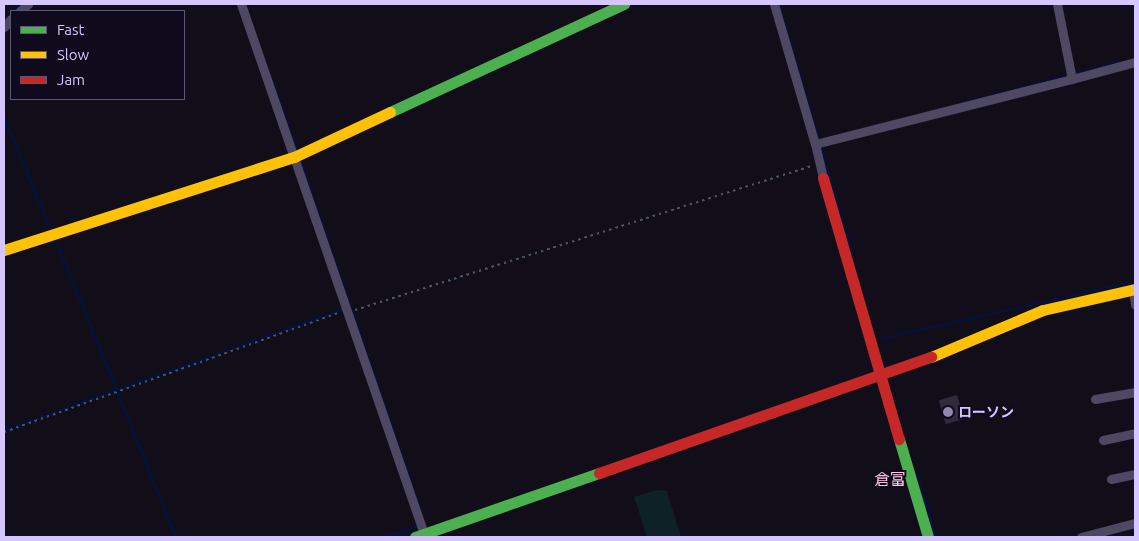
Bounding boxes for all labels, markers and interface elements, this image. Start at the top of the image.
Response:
legend [10,10,185,100]
text: Fast [57,21,84,38]
text: Slow [57,46,89,63]
text: Jam [57,71,85,88]
place label: ローソン [958,404,1014,420]
marker: ローソン [942,406,954,418]
district label: 倉富 [874,469,906,489]

